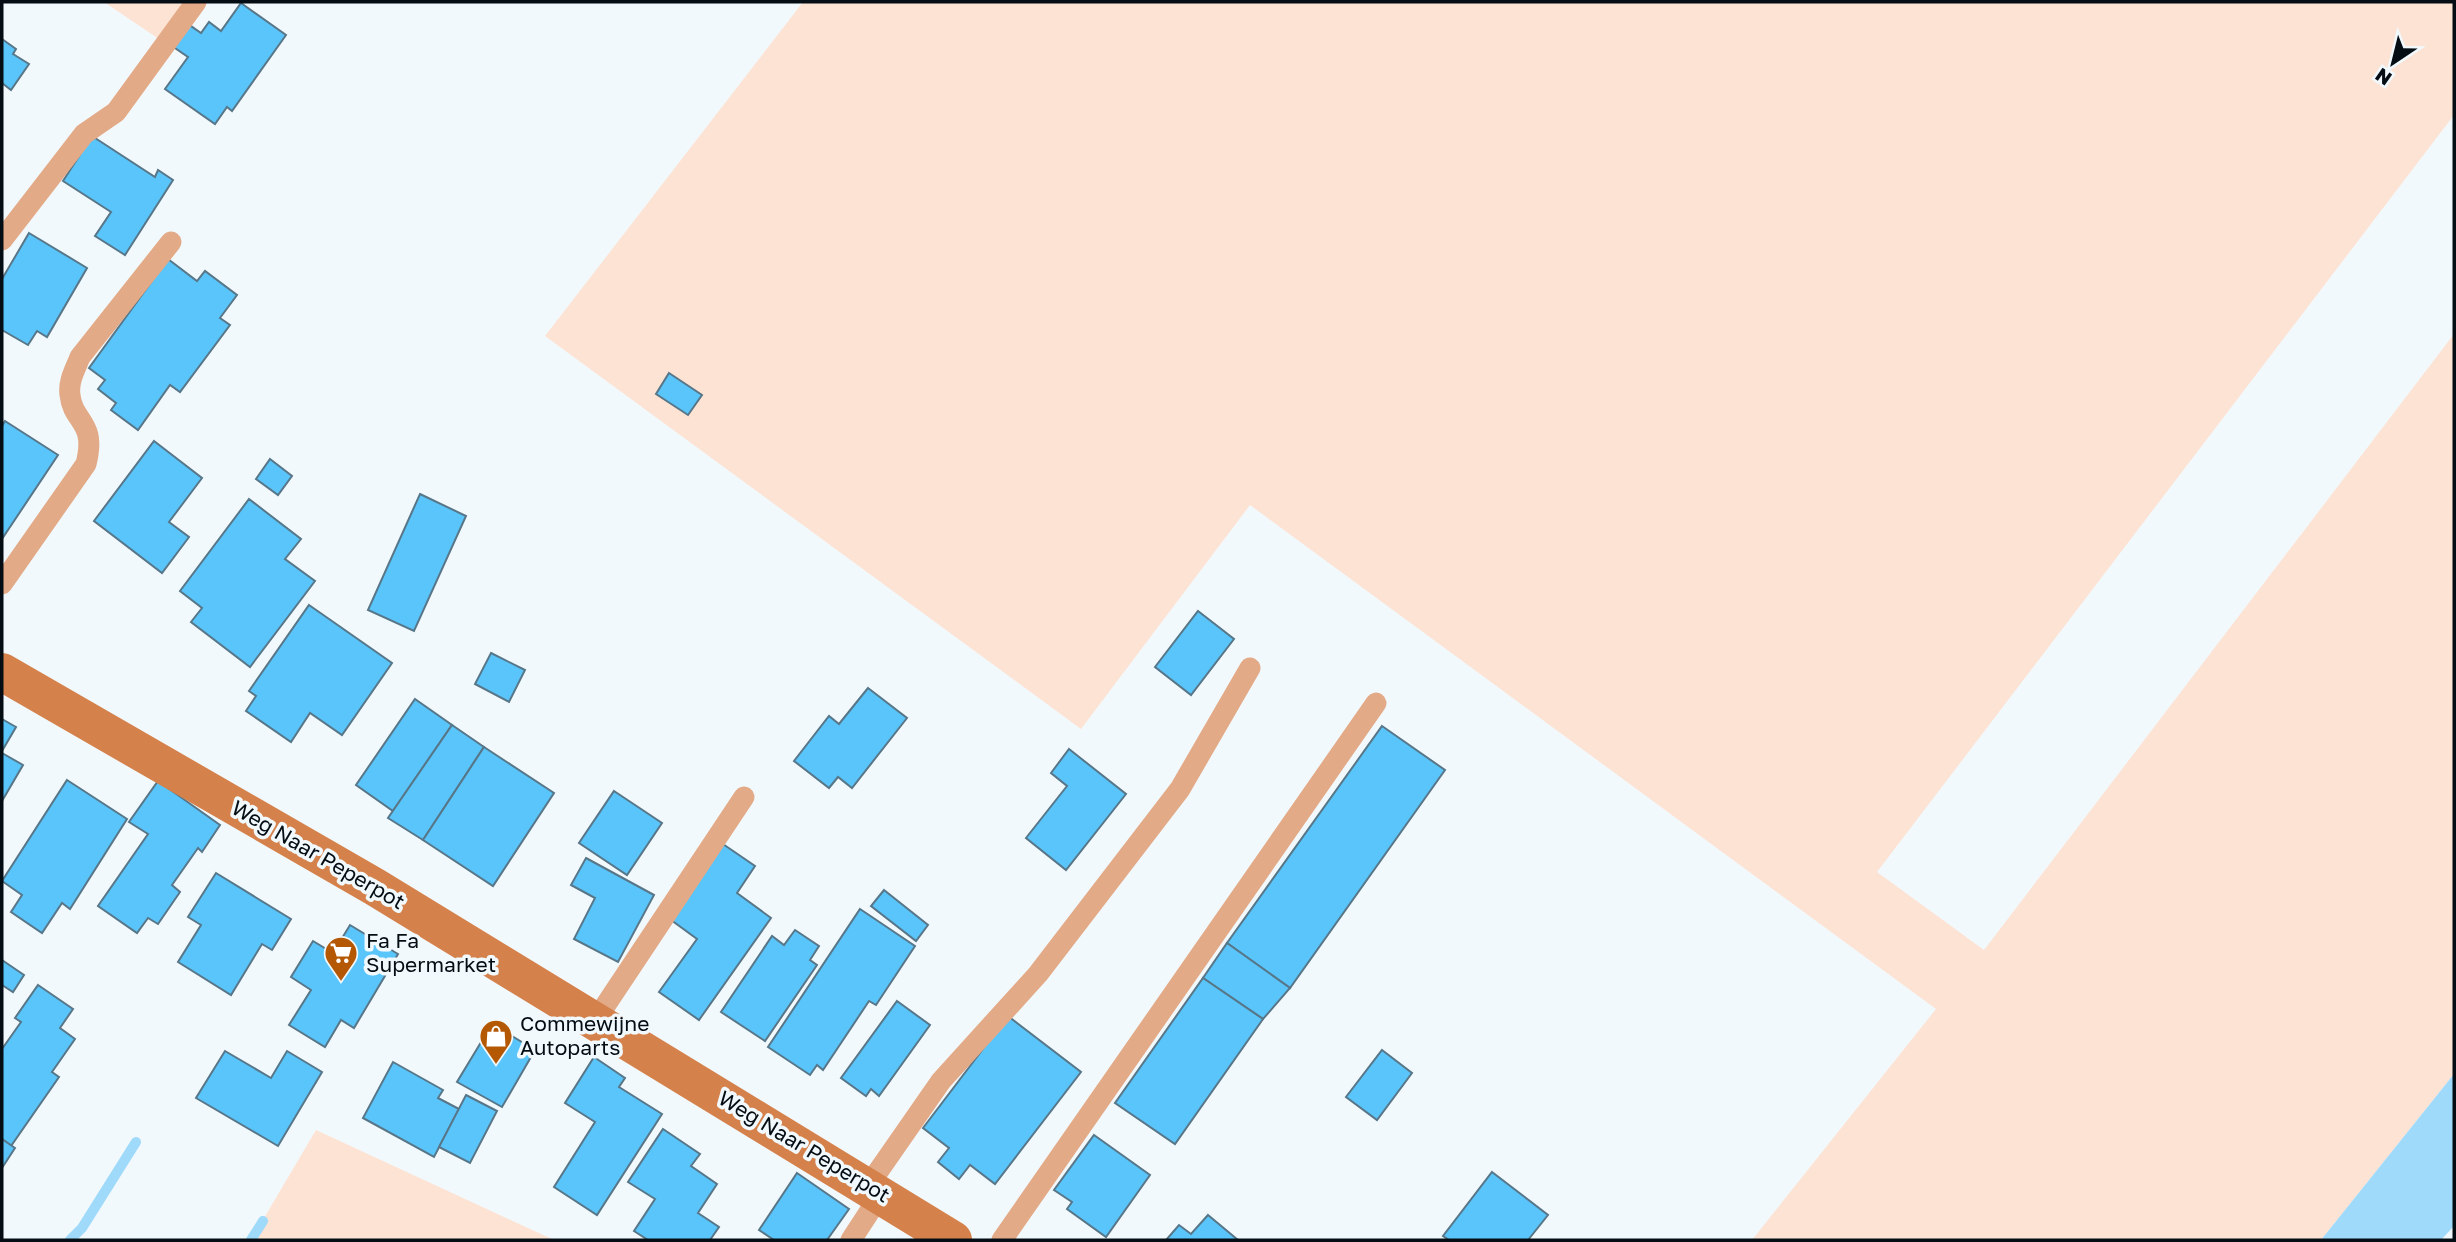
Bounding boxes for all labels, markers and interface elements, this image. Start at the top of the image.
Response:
north arrow [2358,28,2428,98]
text: N [2370,64,2395,91]
street label: Weg Naar Peperpot [227,794,410,914]
place label: Fa Fa Supermarket [366,927,496,977]
supermarket icon: Fa Fa Supermarket [322,934,360,983]
place label: Commewijne Autoparts [520,1010,649,1060]
shop icon: Commewijne Autoparts [477,1017,515,1066]
street label: Weg Naar Peperpot [714,1085,895,1208]

